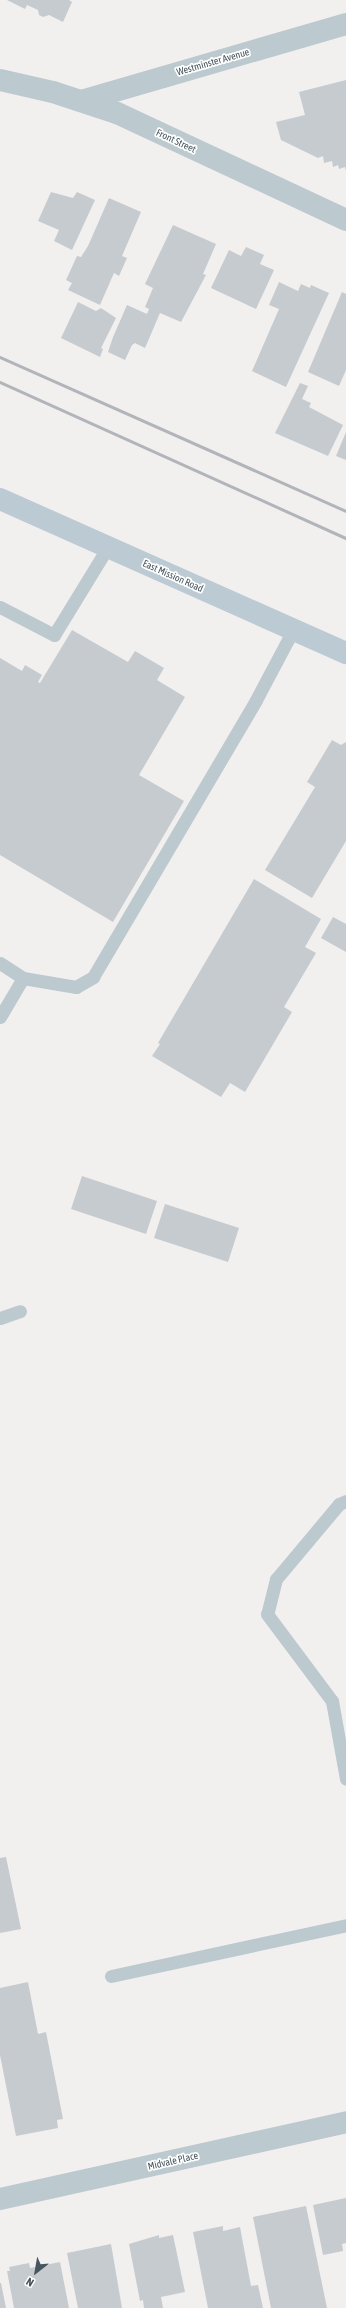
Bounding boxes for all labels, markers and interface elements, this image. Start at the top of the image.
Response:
street label: Westminster Avenue [175,46,251,78]
street label: Front Street [154,127,198,155]
street label: East Mission Road [141,557,205,595]
street label: Midvale Place [147,2149,199,2173]
north arrow [16,2252,56,2292]
text: N [24,2275,36,2289]

